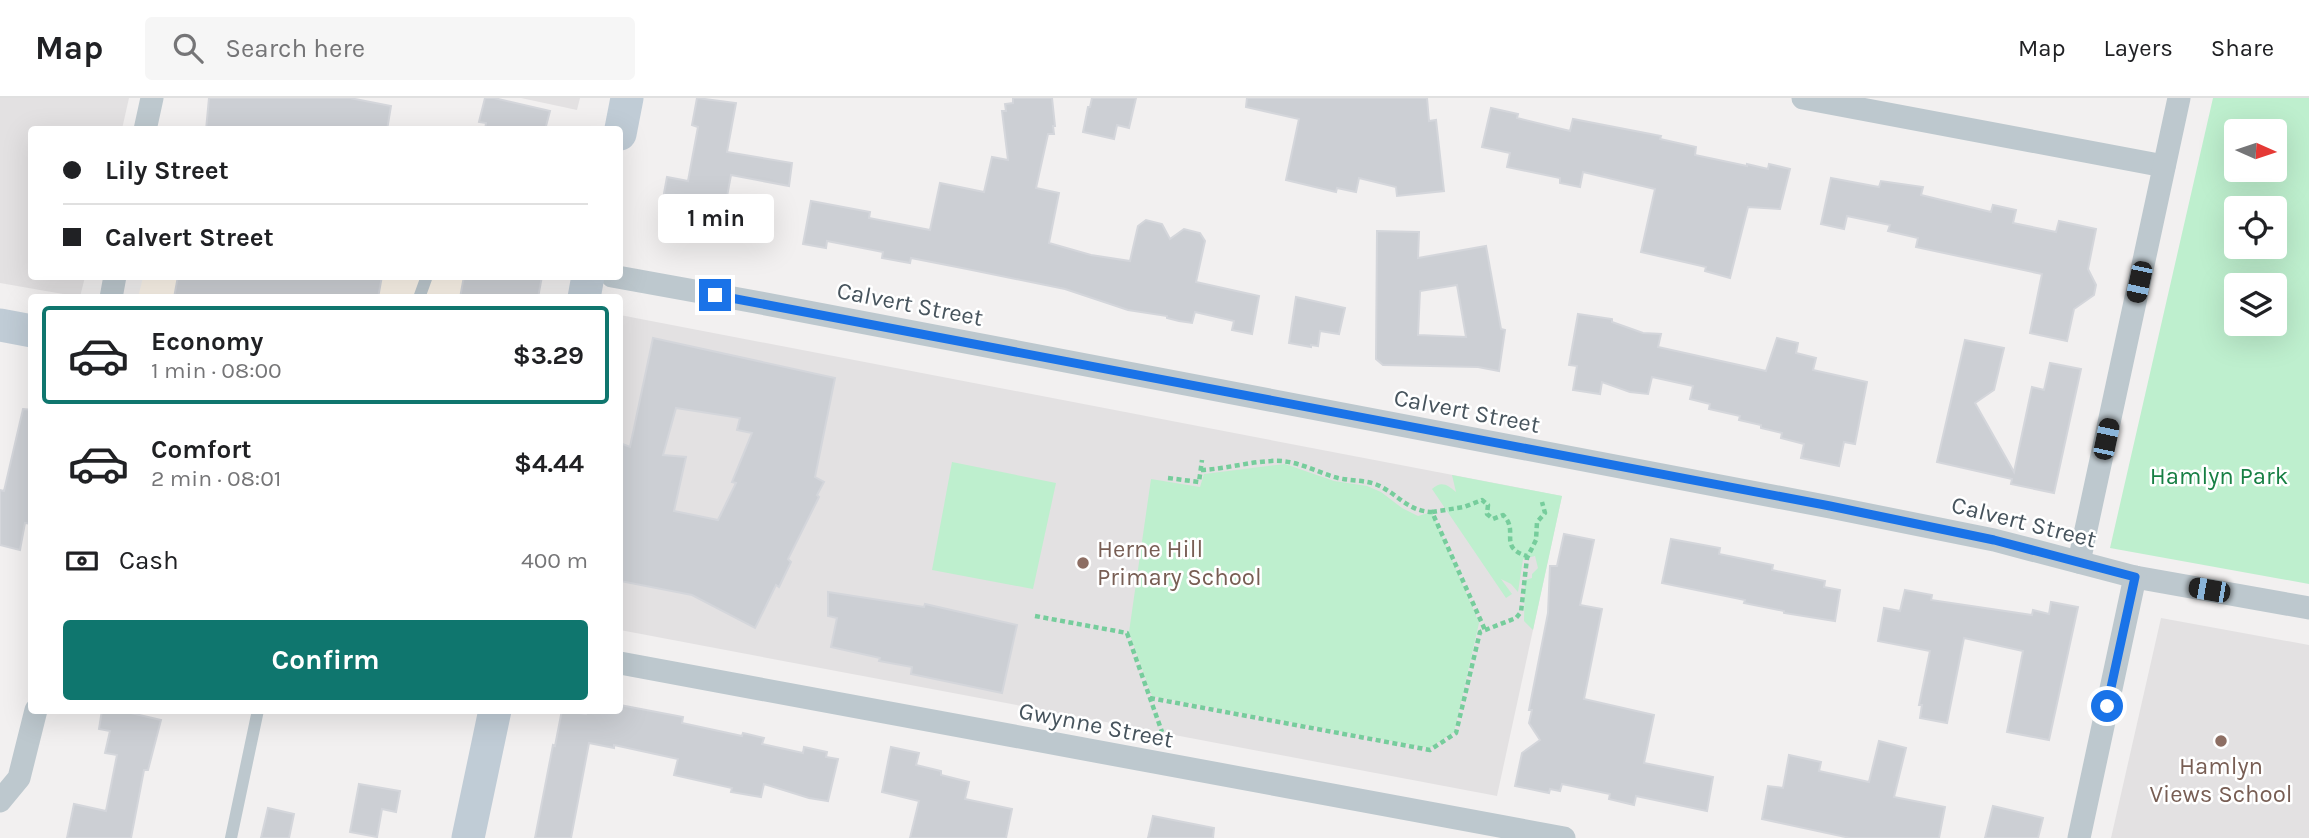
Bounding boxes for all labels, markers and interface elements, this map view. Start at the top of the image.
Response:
search box [145,17,635,80]
text: Map [35,29,103,67]
icon: search [169,29,207,67]
text: Search here [225,33,365,64]
text: Map [2018,34,2066,62]
text: Layers [2104,34,2173,62]
text: Share [2211,34,2274,62]
north arrow [2224,119,2287,182]
map controls [2224,119,2287,336]
text: Lily Street [105,155,229,186]
callout: 1 min [657,194,773,242]
button: locate [2224,196,2287,259]
text: 1 min [687,205,745,232]
text: Calvert Street [105,222,274,253]
car [2125,259,2154,305]
button: layers [2224,273,2287,336]
street label: Calvert Street [835,276,985,332]
route end [699,279,731,311]
icon: car [67,324,130,387]
text: Economy [151,326,263,357]
text: $3.29 [513,340,584,371]
text: 1 min · 08:00 [151,357,282,384]
street label: Calvert Street [1392,383,1542,439]
car [2092,416,2121,462]
icon: car [67,432,130,495]
text: Comfort [151,434,252,465]
text: $4.44 [514,448,584,479]
park label: Hamlyn Park [2150,462,2288,490]
text: 2 min · 08:01 [151,465,281,492]
street label: Calvert Street [1949,490,2099,554]
place label: Herne Hill Primary School [1097,535,1262,591]
icon: cash [63,542,101,580]
text: Cash [119,545,179,576]
text: 400 m [521,547,588,574]
marker: Herne Hill Primary School [1075,555,1091,571]
car [2187,576,2232,604]
button: Confirm [63,620,588,700]
route start [2091,690,2123,722]
street label: Gwynne Street [1016,696,1176,754]
marker: Hamlyn Views School [2213,733,2229,749]
place label: Hamlyn Views School [2149,752,2293,808]

